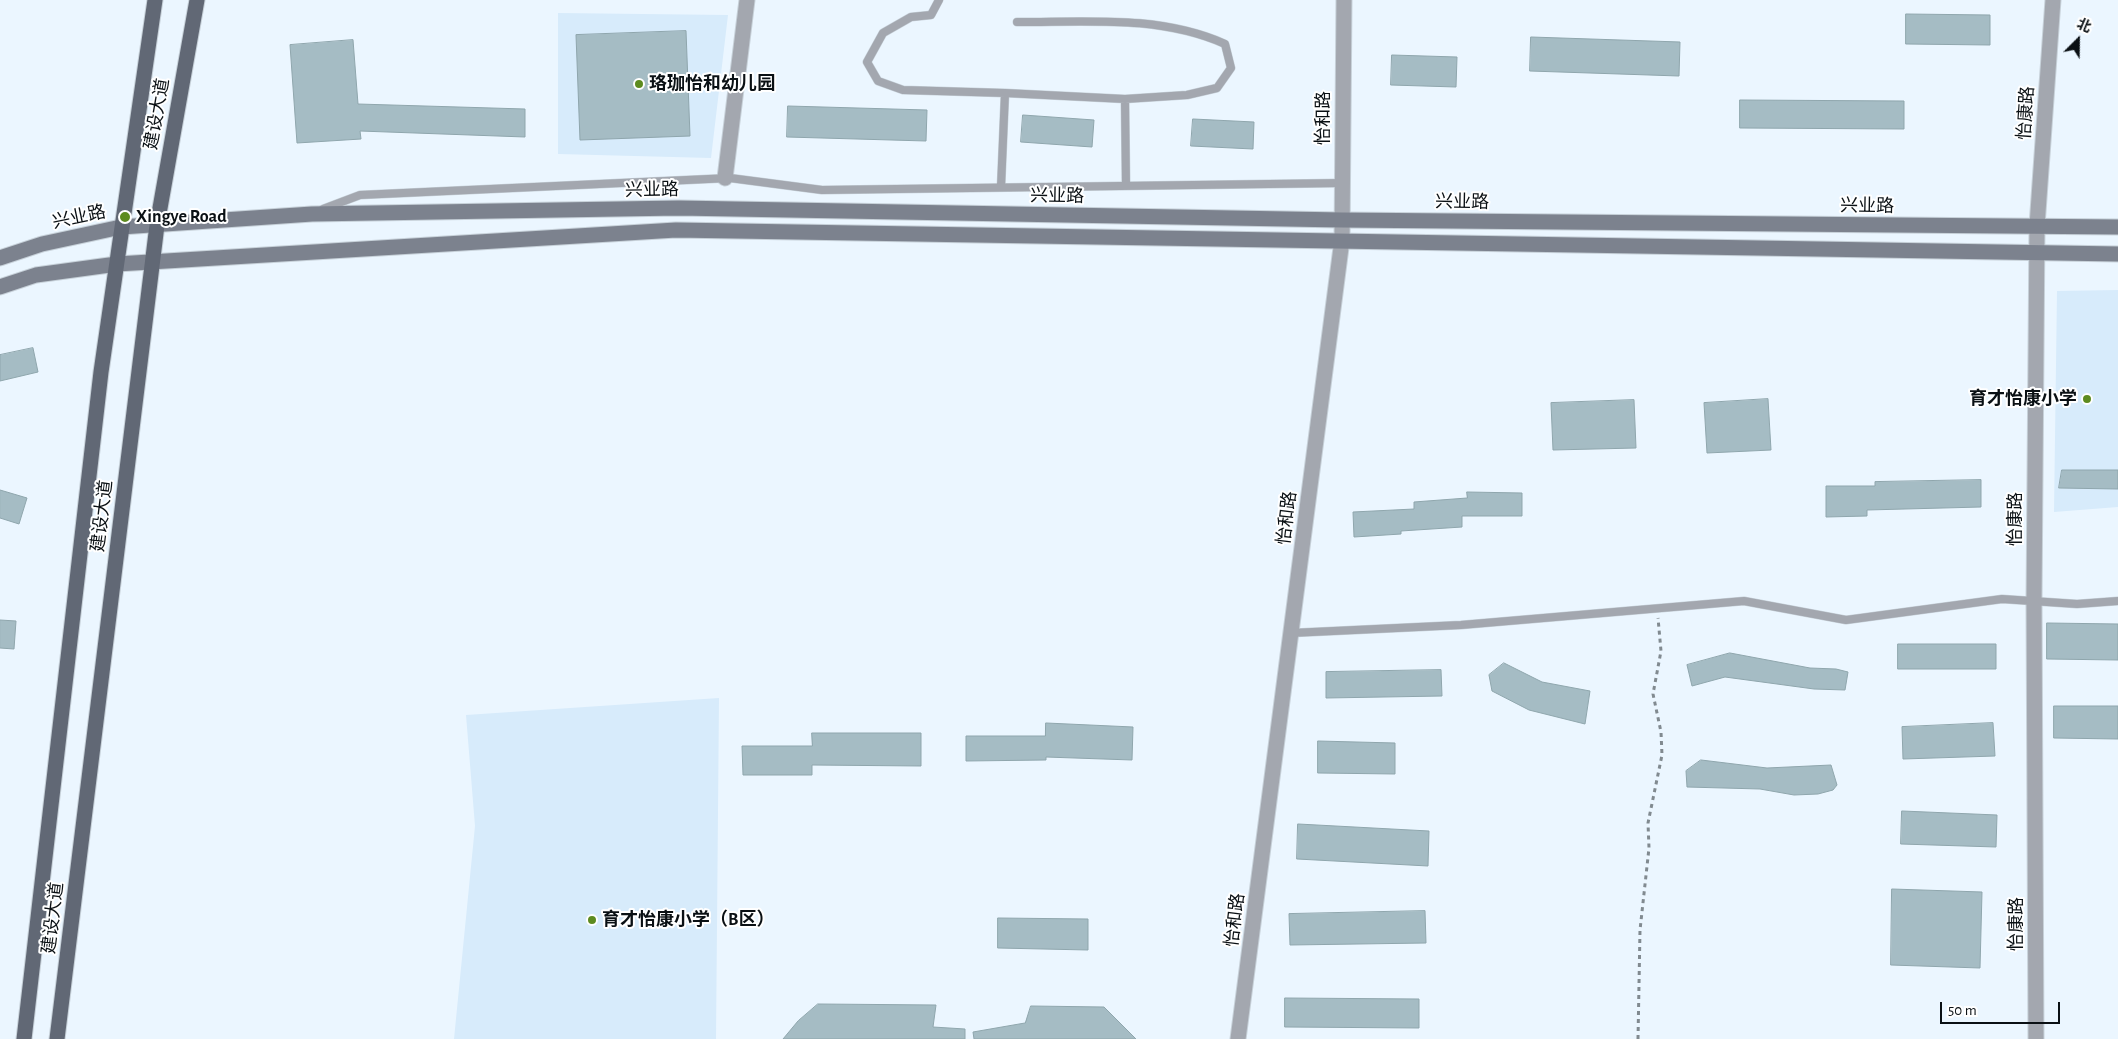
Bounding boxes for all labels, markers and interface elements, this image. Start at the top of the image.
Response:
north arrow [2053,15,2103,65]
text: 北 [2075,17,2093,35]
place label: 珞珈怡和幼儿园 [649,73,775,95]
street label: 建设大道 [140,77,174,151]
marker: 珞珈怡和幼儿园 [633,78,645,90]
street label: 怡康路 [2013,85,2039,141]
street label: 怡和路 [1313,91,1335,145]
street label: 兴业路 [625,179,679,201]
street label: 兴业路 [1030,185,1084,207]
street label: 兴业路 [1435,191,1489,213]
street label: 兴业路 [1840,195,1894,217]
street label: 兴业路 [50,201,108,233]
place label: Xingye Road [136,206,227,228]
marker: Xingye Road [118,210,132,224]
place label: 育才怡康小学 [1969,388,2077,410]
marker: 育才怡康小学 [2081,393,2093,405]
street label: 建设大道 [87,479,117,553]
street label: 怡和路 [1273,490,1301,546]
street label: 怡康路 [2005,492,2027,546]
street label: 建设大道 [38,881,68,955]
street label: 怡和路 [1221,892,1249,948]
street label: 怡康路 [2006,897,2028,951]
place label: 育才怡康小学（B区） [602,909,774,931]
marker: 育才怡康小学（B区） [586,914,598,926]
scale bar [1943,992,2063,1024]
text: 50 m [1948,1003,1977,1018]

